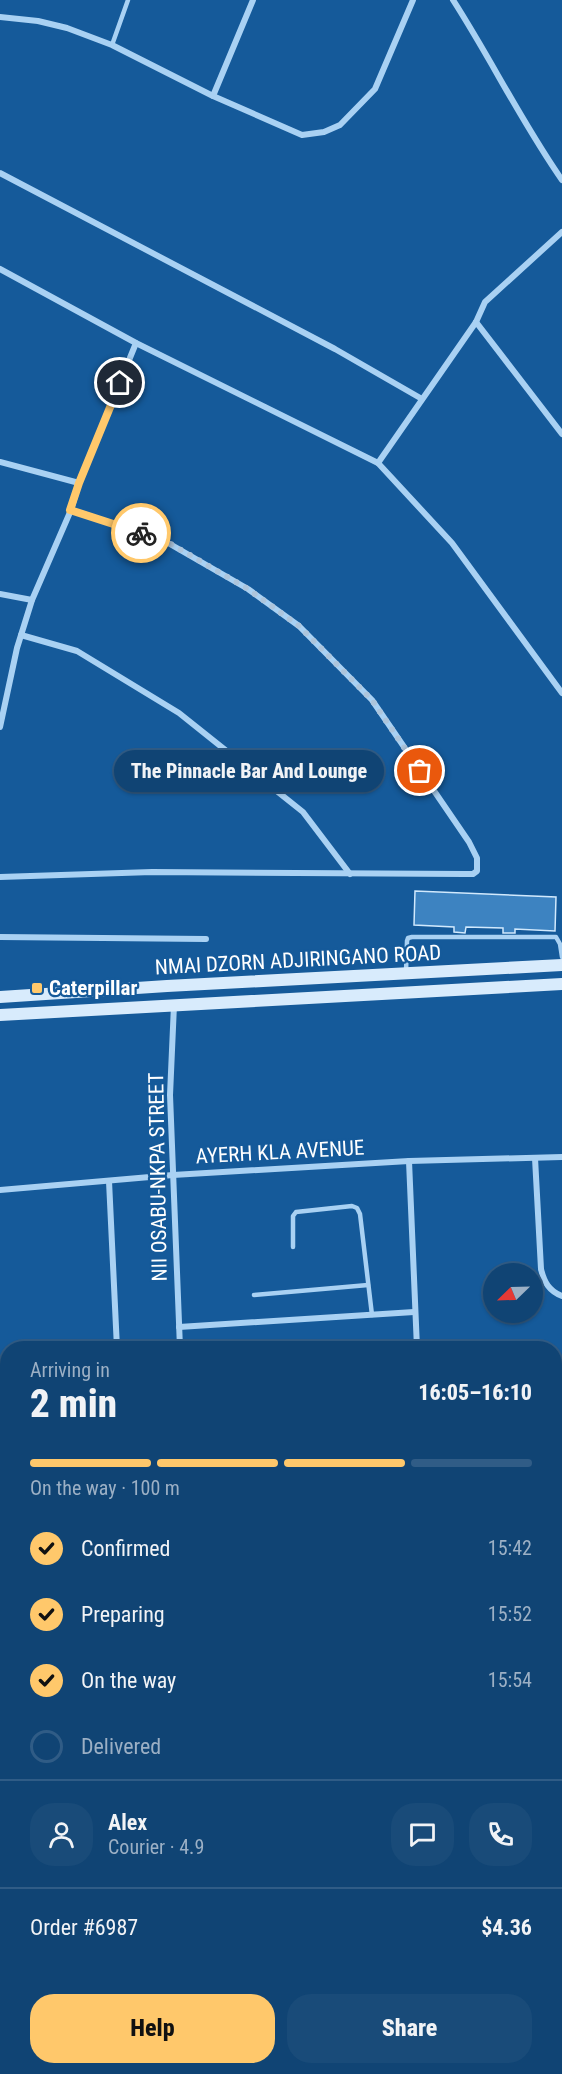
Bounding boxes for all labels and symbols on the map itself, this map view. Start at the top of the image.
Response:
pin [94,357,145,408]
courier [111,503,171,563]
pin [394,745,445,796]
callout: The Pinnacle Bar And Lounge [114,750,384,792]
street label: NMAI DZORN ADJIRINGANO ROAD [154,941,442,979]
place label: Caterpillar [49,976,137,1000]
marker: Caterpillar [30,981,44,995]
street label: NII OSABU-NKPA STREET [144,1072,172,1282]
street label: AYERH KLA AVENUE [195,1136,365,1168]
north arrow [483,1263,543,1323]

